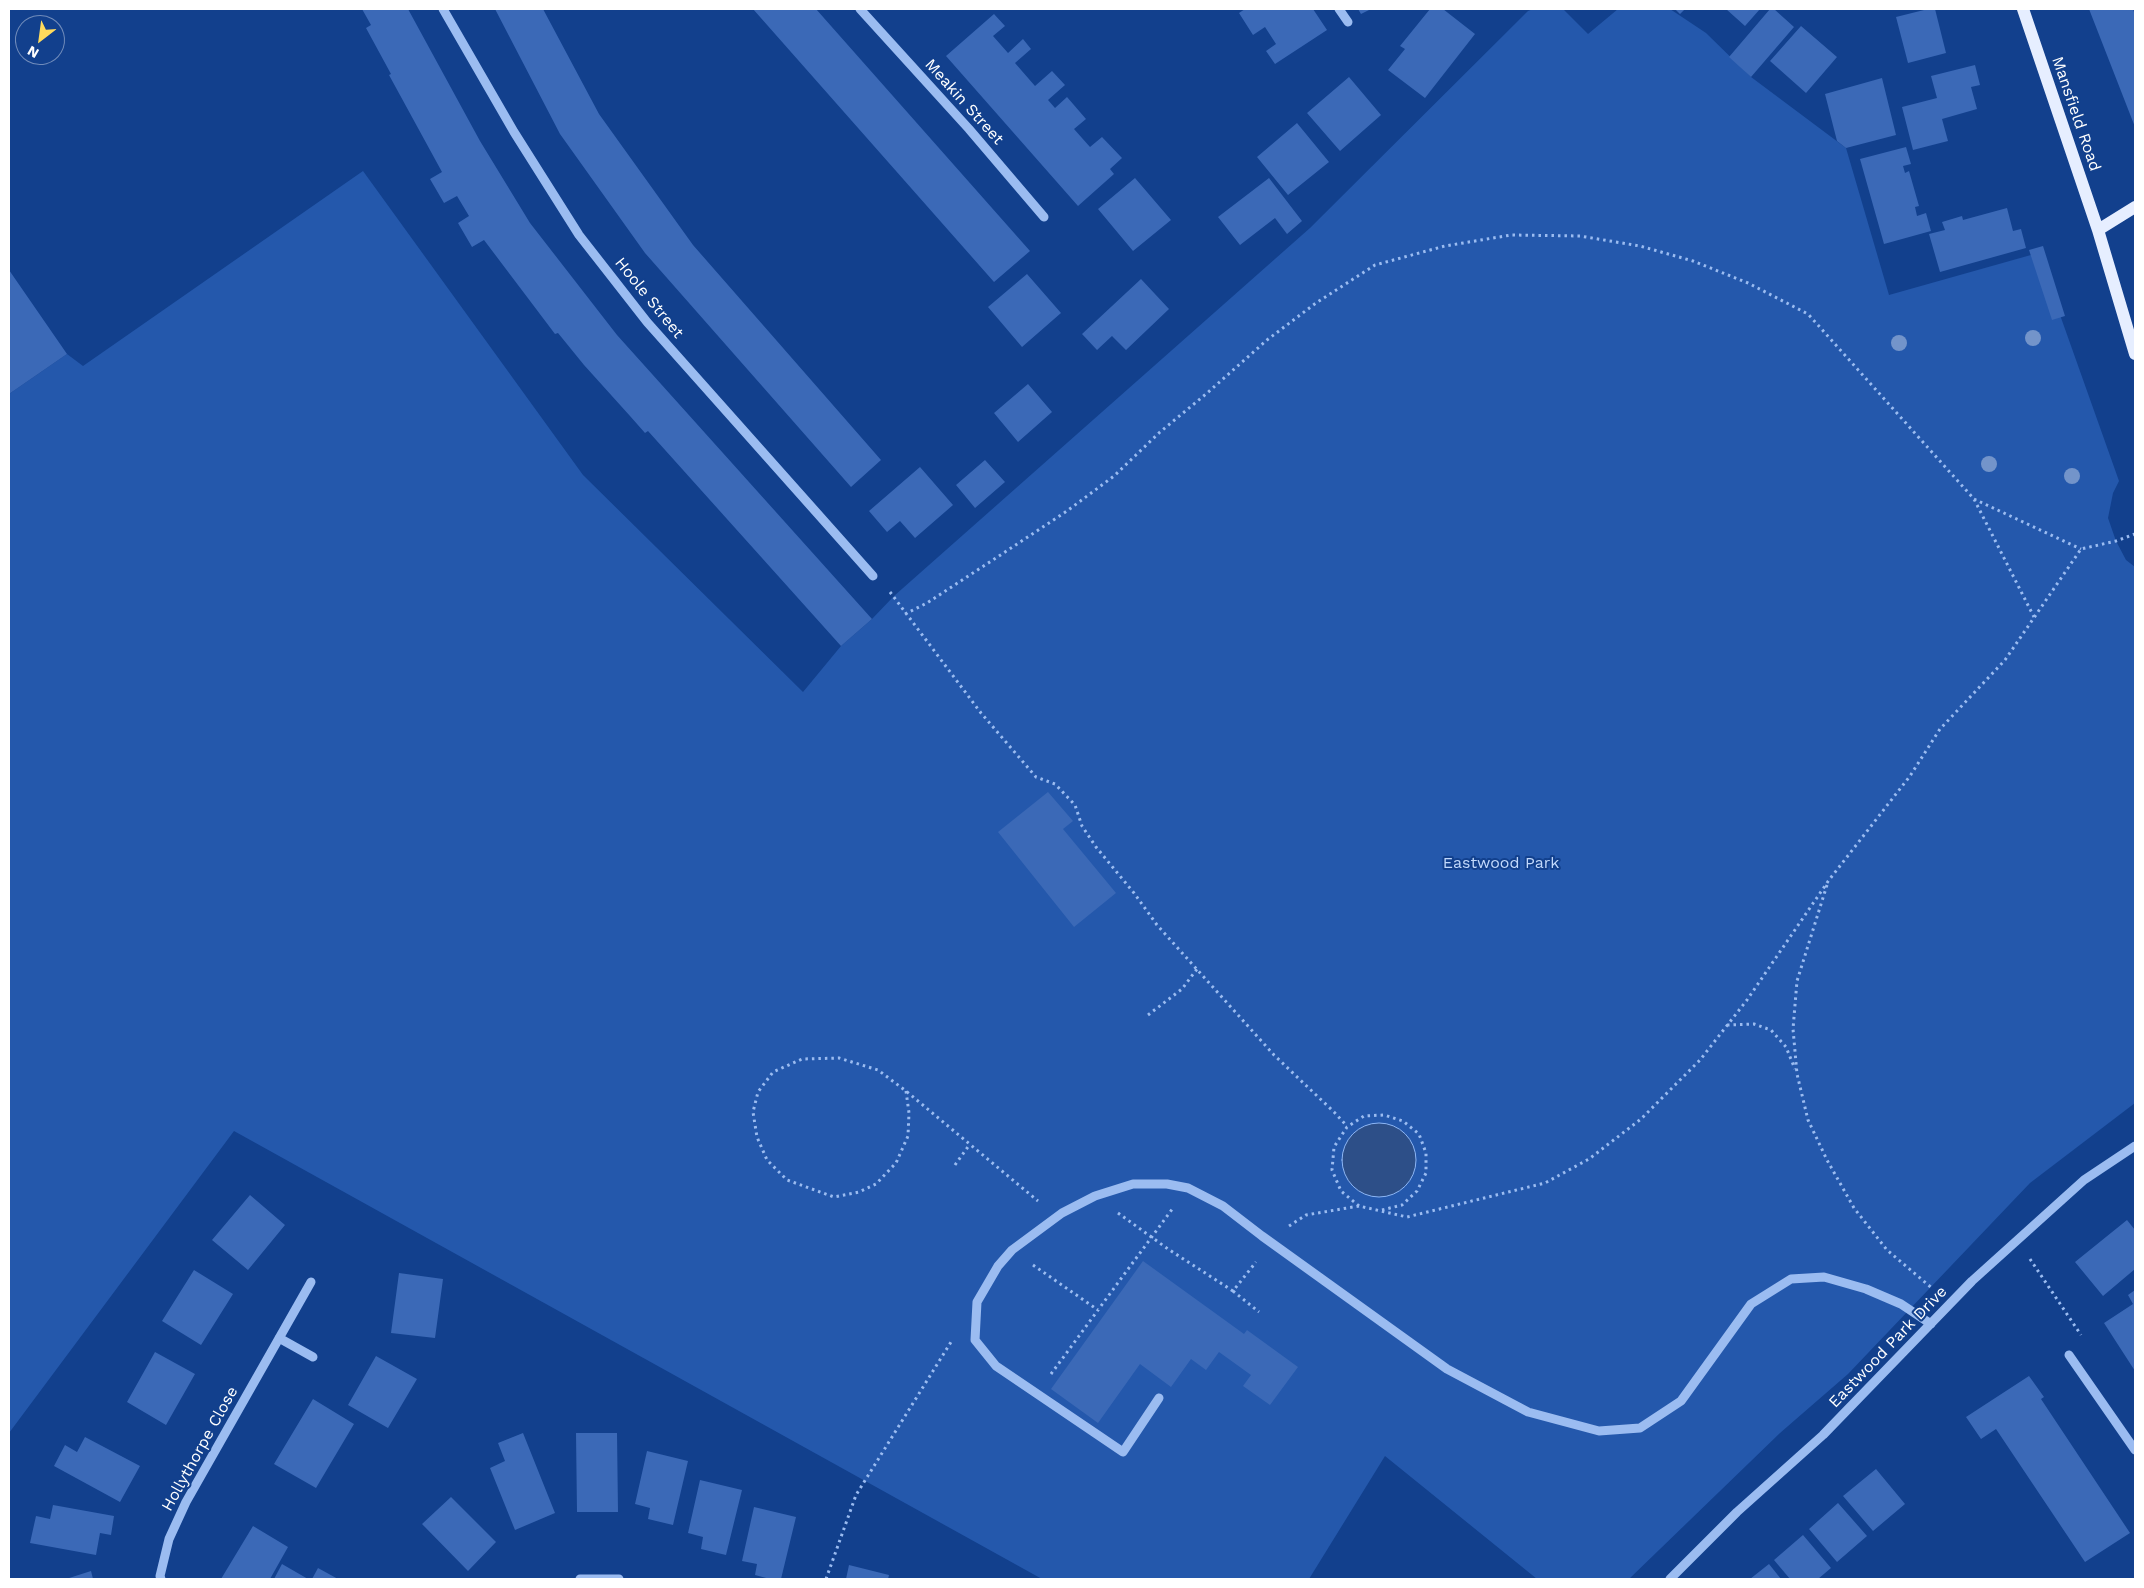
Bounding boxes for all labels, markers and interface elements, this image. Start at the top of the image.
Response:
north arrow [15,15,65,65]
text: N [25,43,41,62]
street label: Mansfield Road [2047,54,2105,174]
street label: Meakin Street [921,55,1007,149]
street label: Hoole Street [611,254,687,342]
park label: Eastwood Park [1443,853,1559,873]
street label: Eastwood Park Drive [1825,1282,1951,1412]
street label: Hollythorpe Close [158,1383,242,1515]

